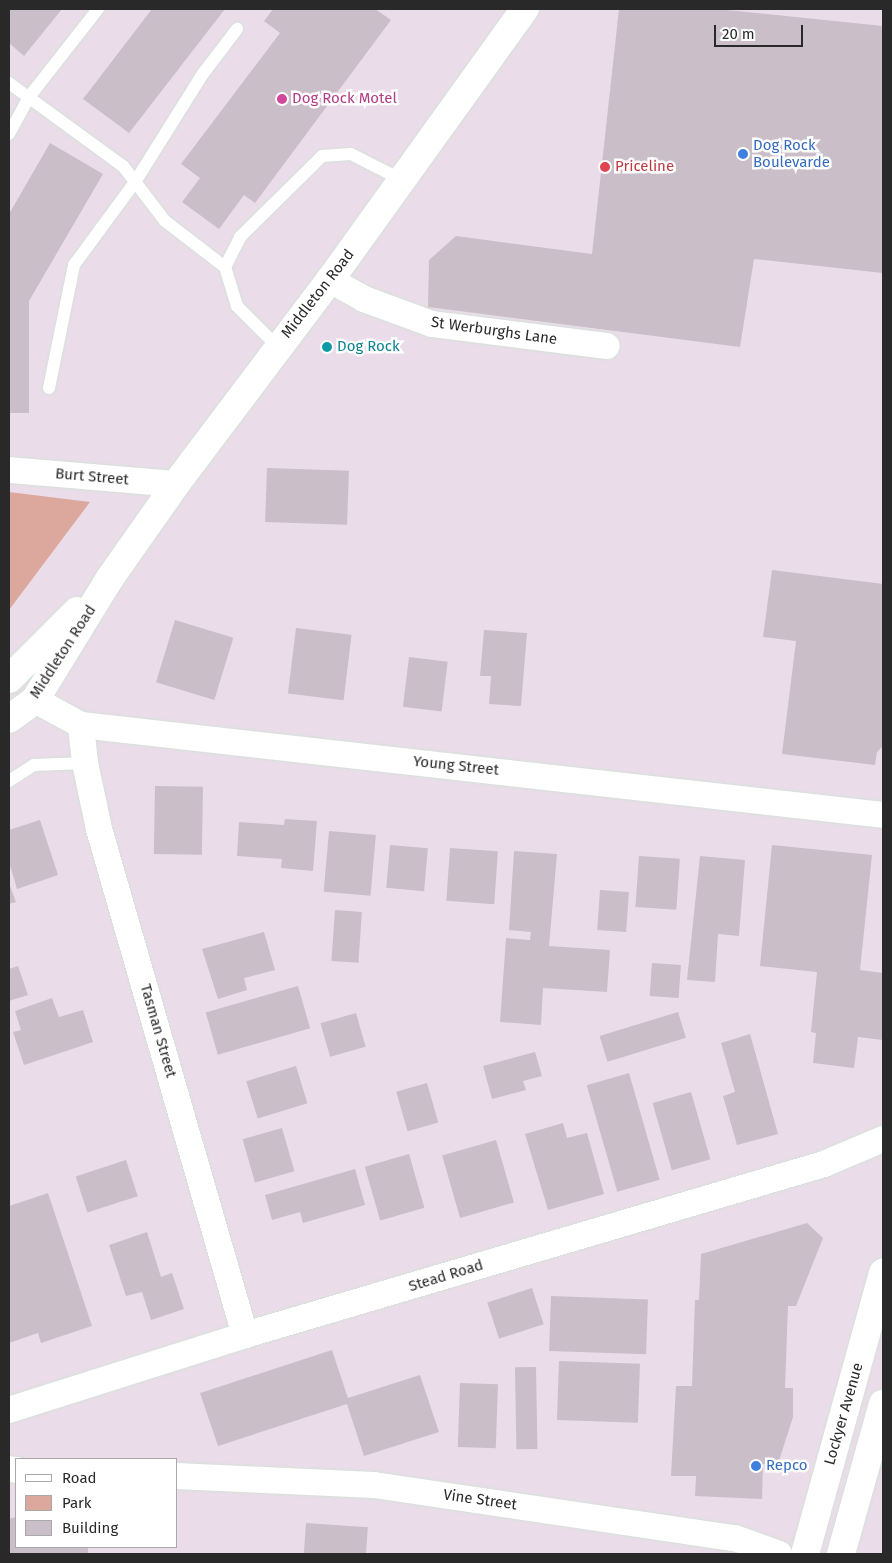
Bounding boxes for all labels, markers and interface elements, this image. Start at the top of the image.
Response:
scale bar [717,15,806,47]
text: 20 m [722,25,755,43]
place label: Dog Rock Motel [292,90,397,108]
marker: Dog Rock Motel [276,93,288,105]
place label: Dog Rock Boulevarde [753,136,830,171]
marker: Dog Rock Boulevarde [737,148,749,160]
place label: Priceline [615,158,674,176]
marker: Priceline [599,161,611,173]
street label: Middleton Road [278,246,358,342]
street label: St Werburghs Lane [430,313,558,349]
place label: Dog Rock [337,338,400,356]
marker: Dog Rock [321,341,333,353]
street label: Burt Street [54,465,130,489]
street label: Middleton Road [26,602,100,702]
street label: Young Street [412,753,500,779]
street label: Tasman Street [136,982,180,1080]
street label: Stead Road [407,1256,485,1296]
street label: Lockyer Avenue [821,1361,867,1467]
place label: Repco [766,1457,808,1475]
legend [15,1458,178,1548]
marker: Repco [750,1460,762,1472]
text: Road [62,1469,97,1487]
street label: Vine Street [442,1486,518,1514]
text: Park [62,1494,92,1512]
text: Building [62,1519,118,1537]

